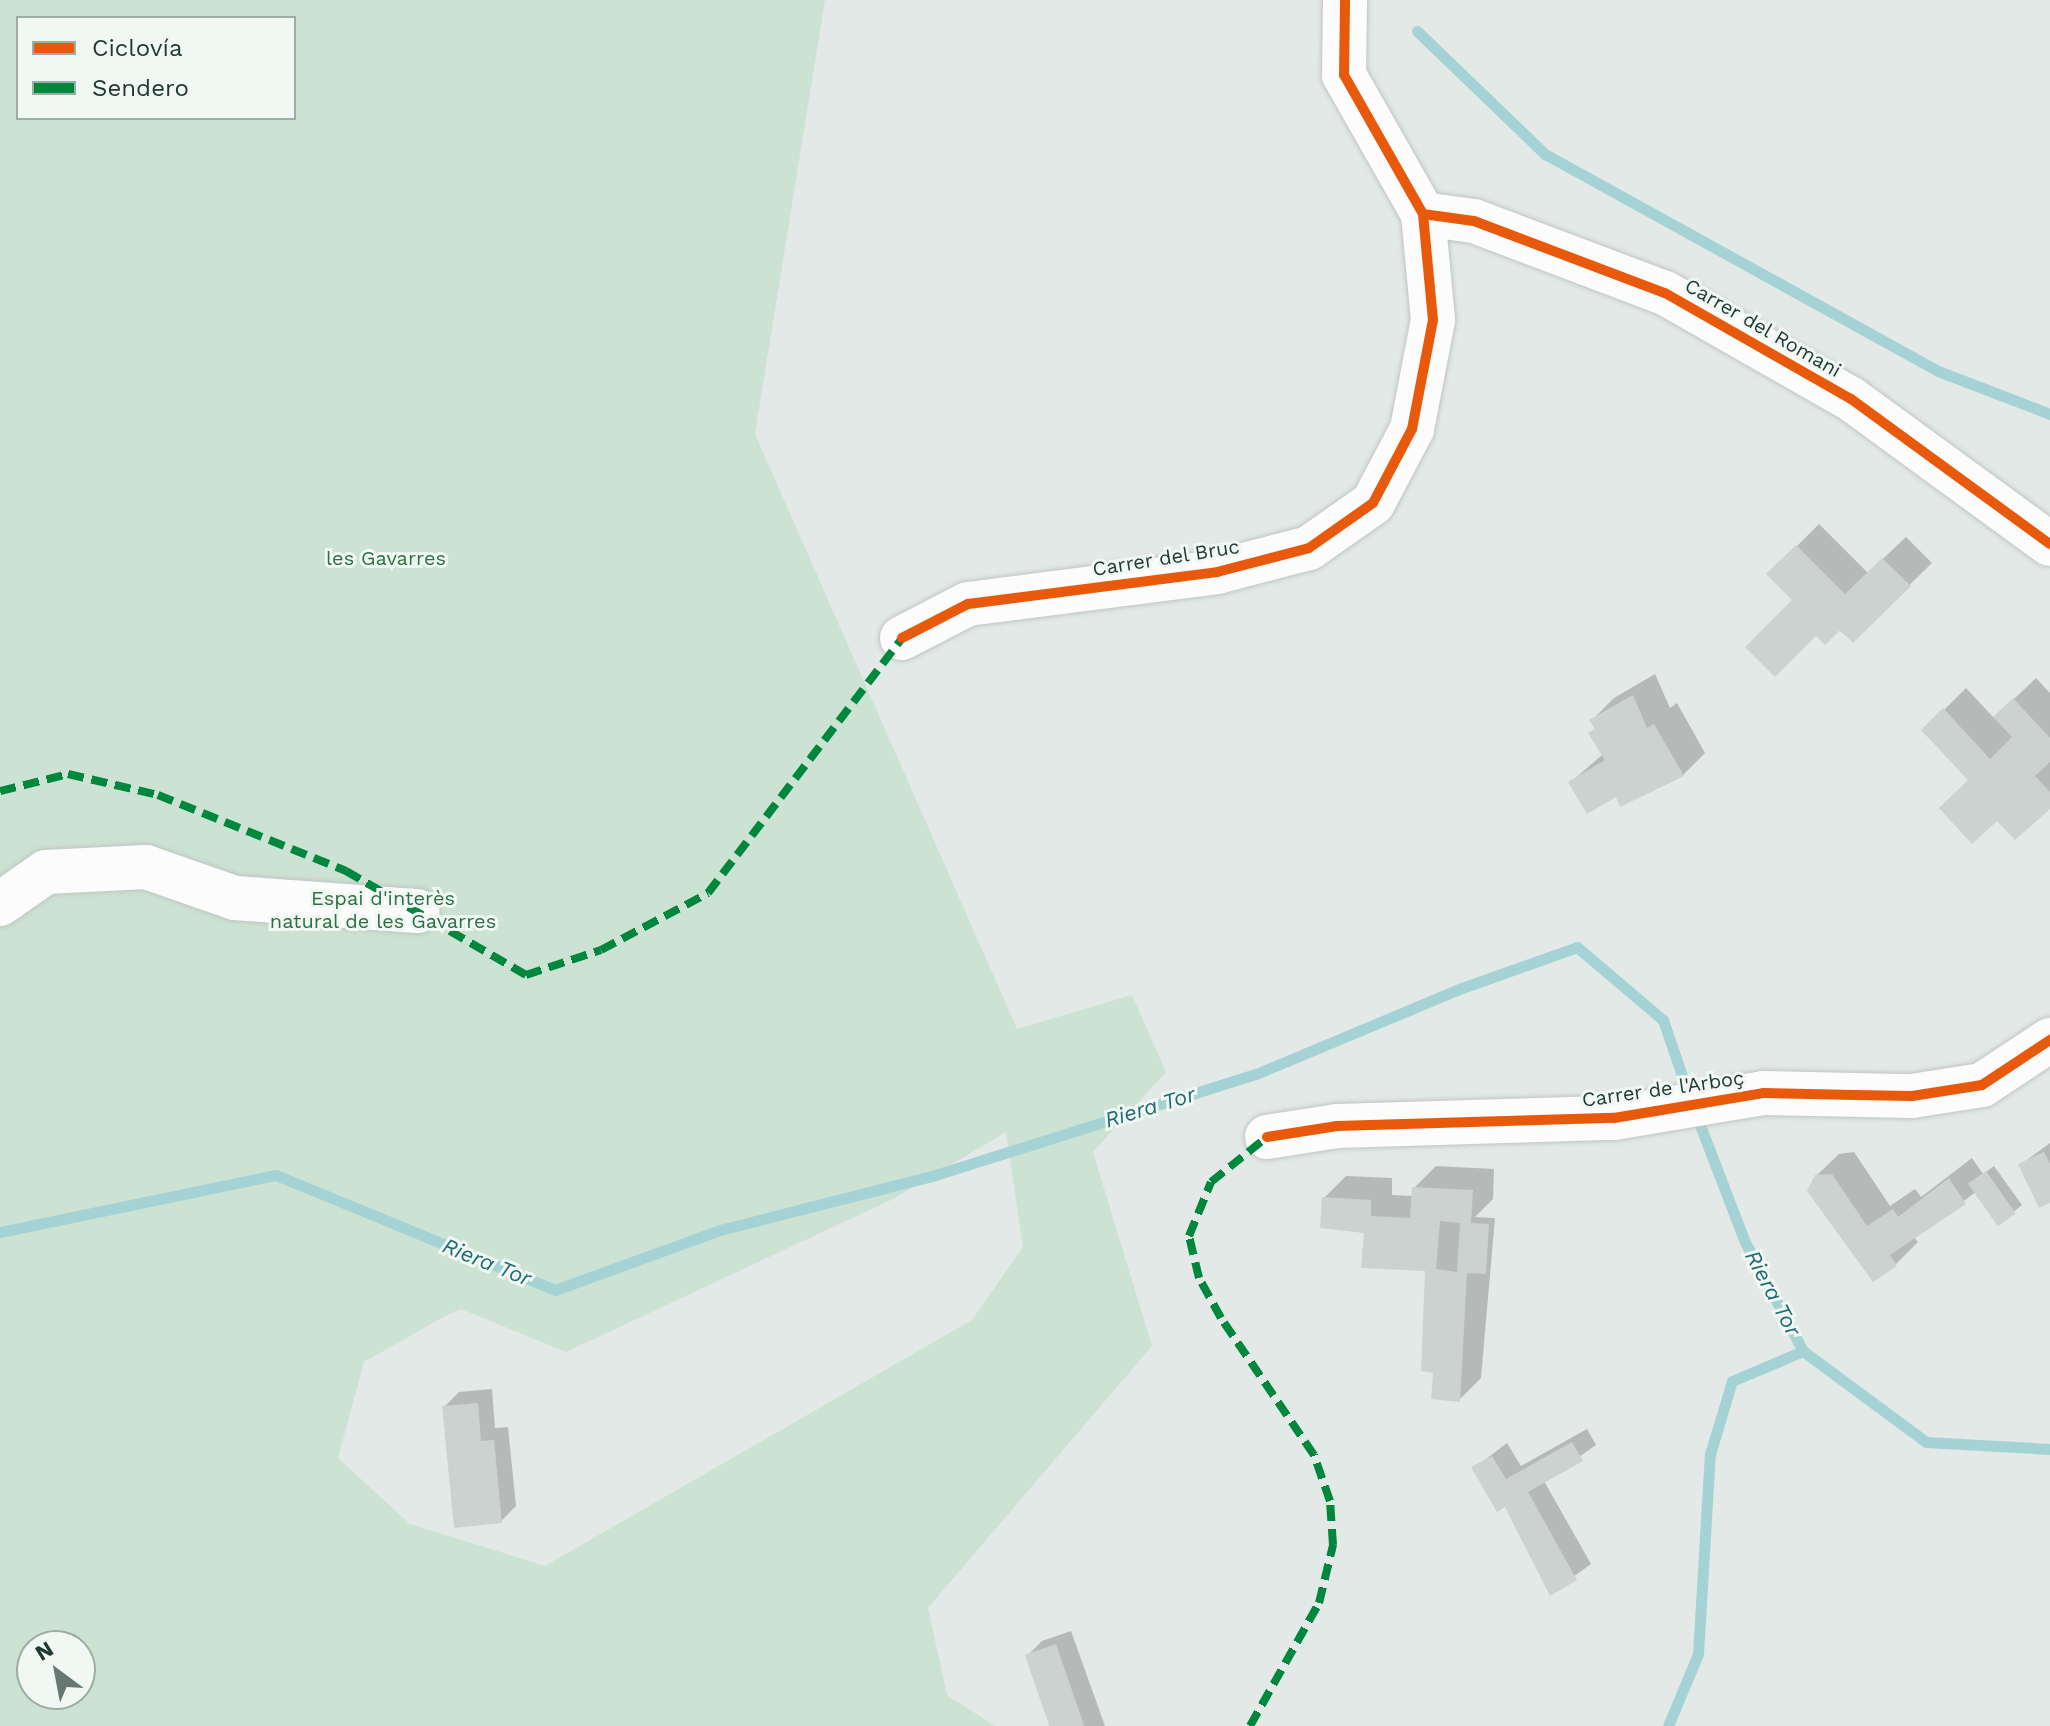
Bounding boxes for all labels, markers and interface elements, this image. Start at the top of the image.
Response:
legend [16,16,296,120]
text: Ciclovía [92,34,182,62]
text: Sendero [92,74,189,102]
street label: Carrer del Romani [1680,273,1846,383]
street label: Carrer del Bruc [1090,534,1242,582]
park label: les Gavarres [326,546,446,570]
park label: Espai d'interès natural de les Gavarres [269,887,497,934]
street label: Carrer de l'Arboç [1580,1066,1746,1112]
water label: Riera Tor [1101,1081,1199,1133]
water label: Riera Tor [438,1232,536,1292]
water label: Riera Tor [1739,1245,1807,1341]
north arrow [16,1630,96,1710]
text: N [31,1636,58,1666]

